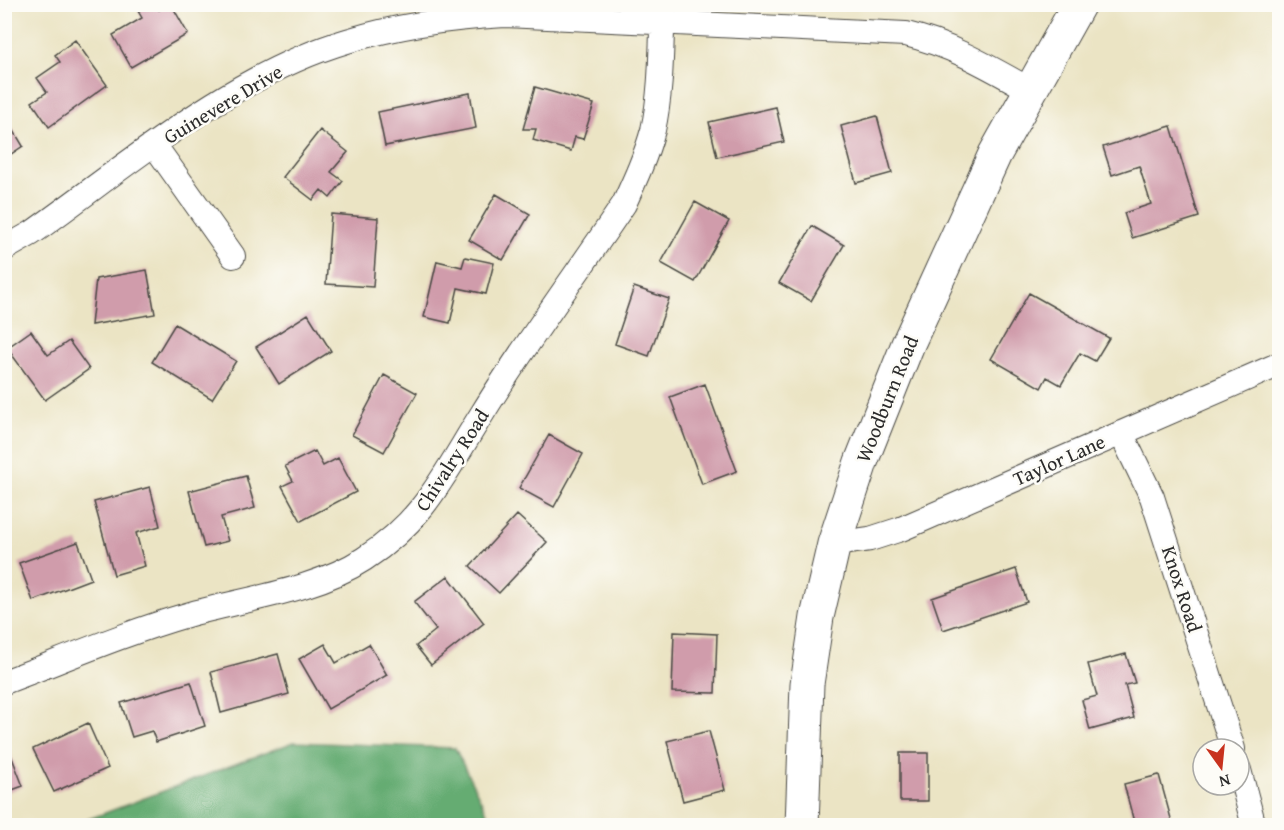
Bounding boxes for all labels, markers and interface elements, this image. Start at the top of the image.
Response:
street label: Guinevere Drive [158,57,288,151]
street label: Woodburn Road [848,331,925,466]
street label: Chivalry Road [408,403,496,517]
street label: Taylor Lane [1008,426,1110,493]
street label: Knox Road [1155,542,1210,636]
north arrow [1191,737,1251,797]
text: N [1216,769,1233,795]

